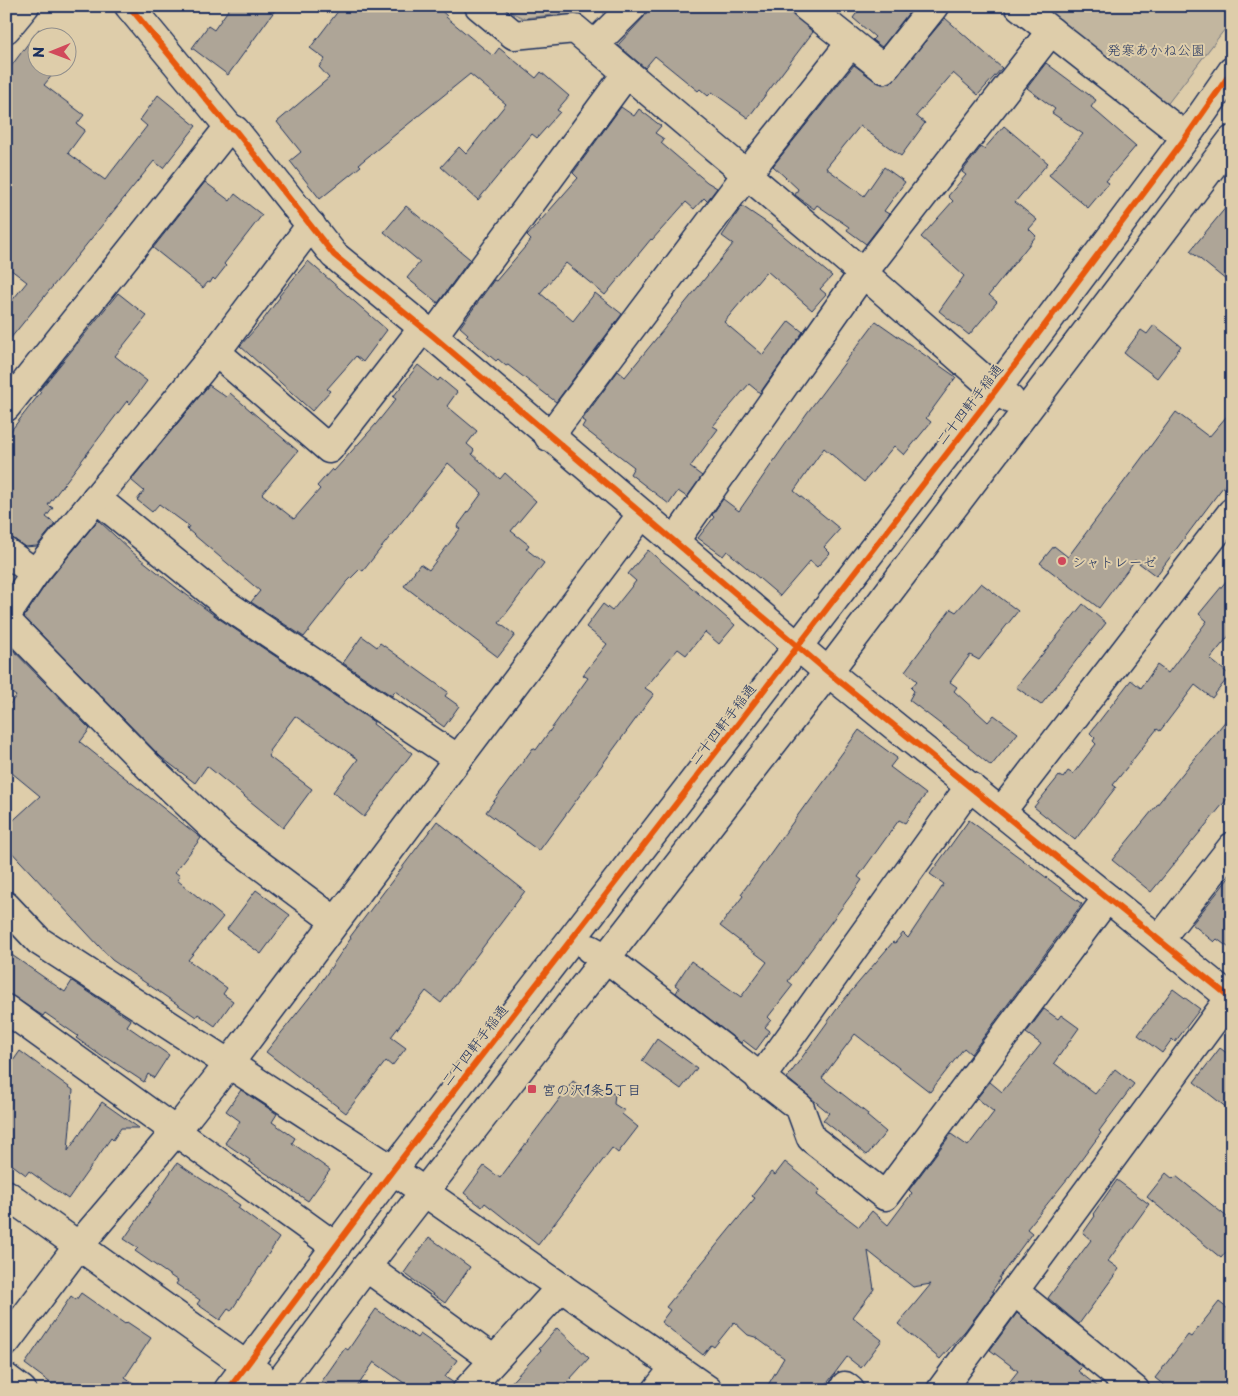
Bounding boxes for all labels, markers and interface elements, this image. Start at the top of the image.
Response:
north arrow [28,28,78,78]
park label: 発寒あかね公園 [1107,39,1205,60]
text: N [28,47,49,58]
street label: 二十四軒手稲通 [931,359,1007,449]
place label: シャトレーゼ [1072,551,1157,572]
marker: シャトレーゼ [1056,555,1068,567]
street label: 二十四軒手稲通 [684,679,760,769]
street label: 二十四軒手稲通 [436,1000,512,1090]
place label: 宮の沢1条5丁目 [542,1079,641,1100]
marker: 宮の沢1条5丁目 [526,1083,538,1095]

